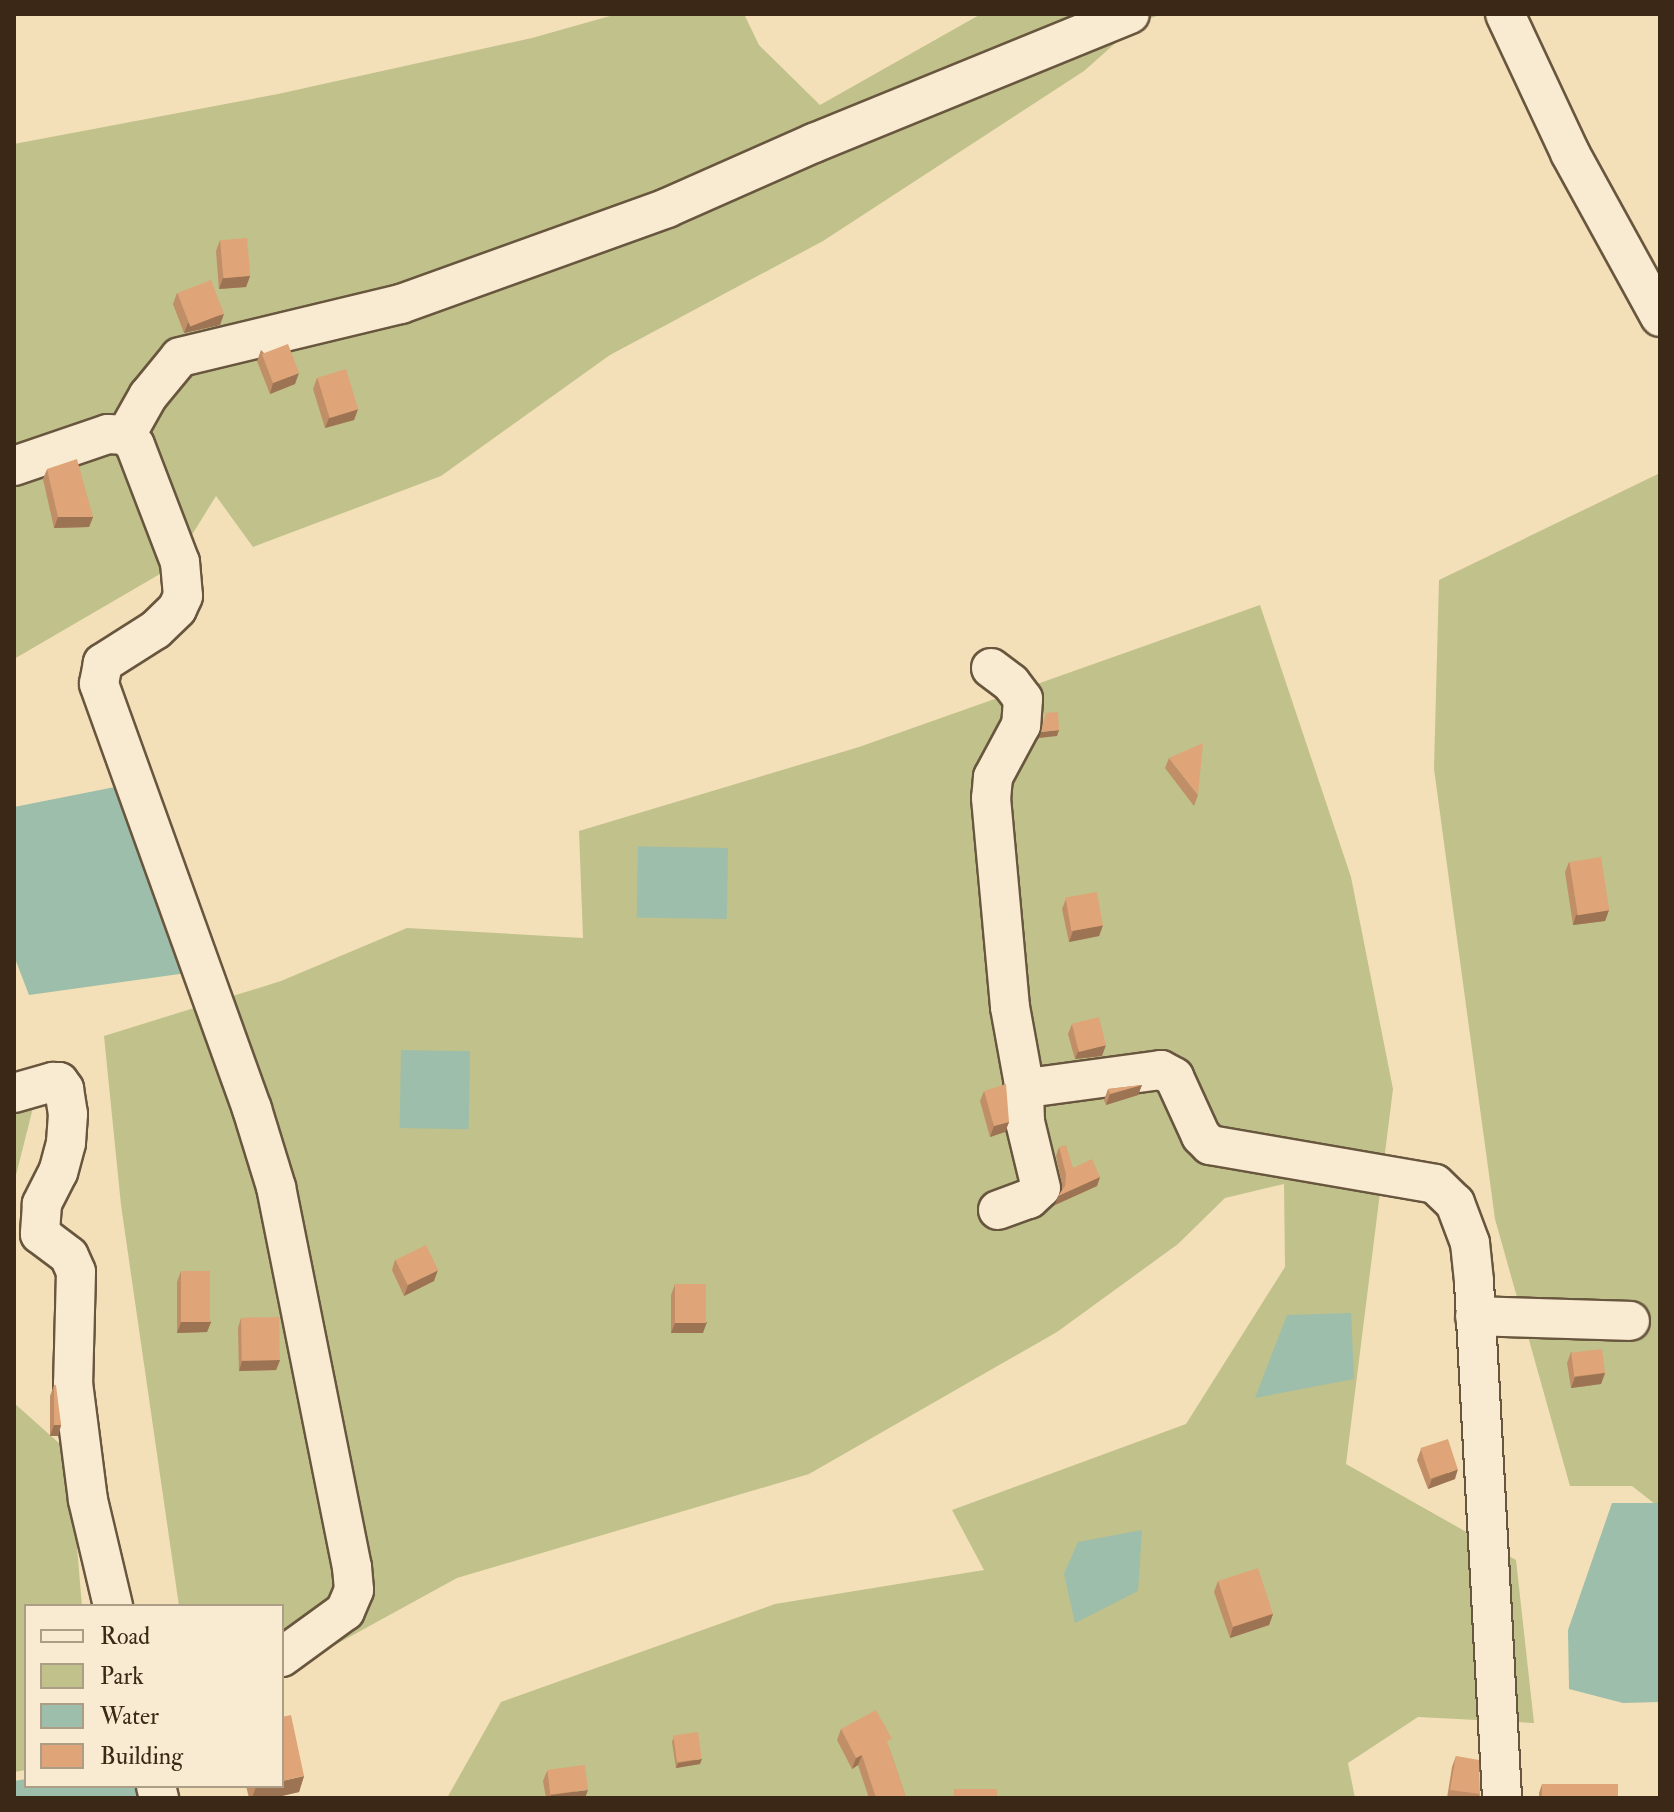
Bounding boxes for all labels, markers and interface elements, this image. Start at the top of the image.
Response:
legend [24,1604,284,1788]
text: Road [100,1621,150,1652]
text: Park [100,1661,144,1692]
text: Water [100,1701,159,1732]
text: Building [100,1741,183,1772]

